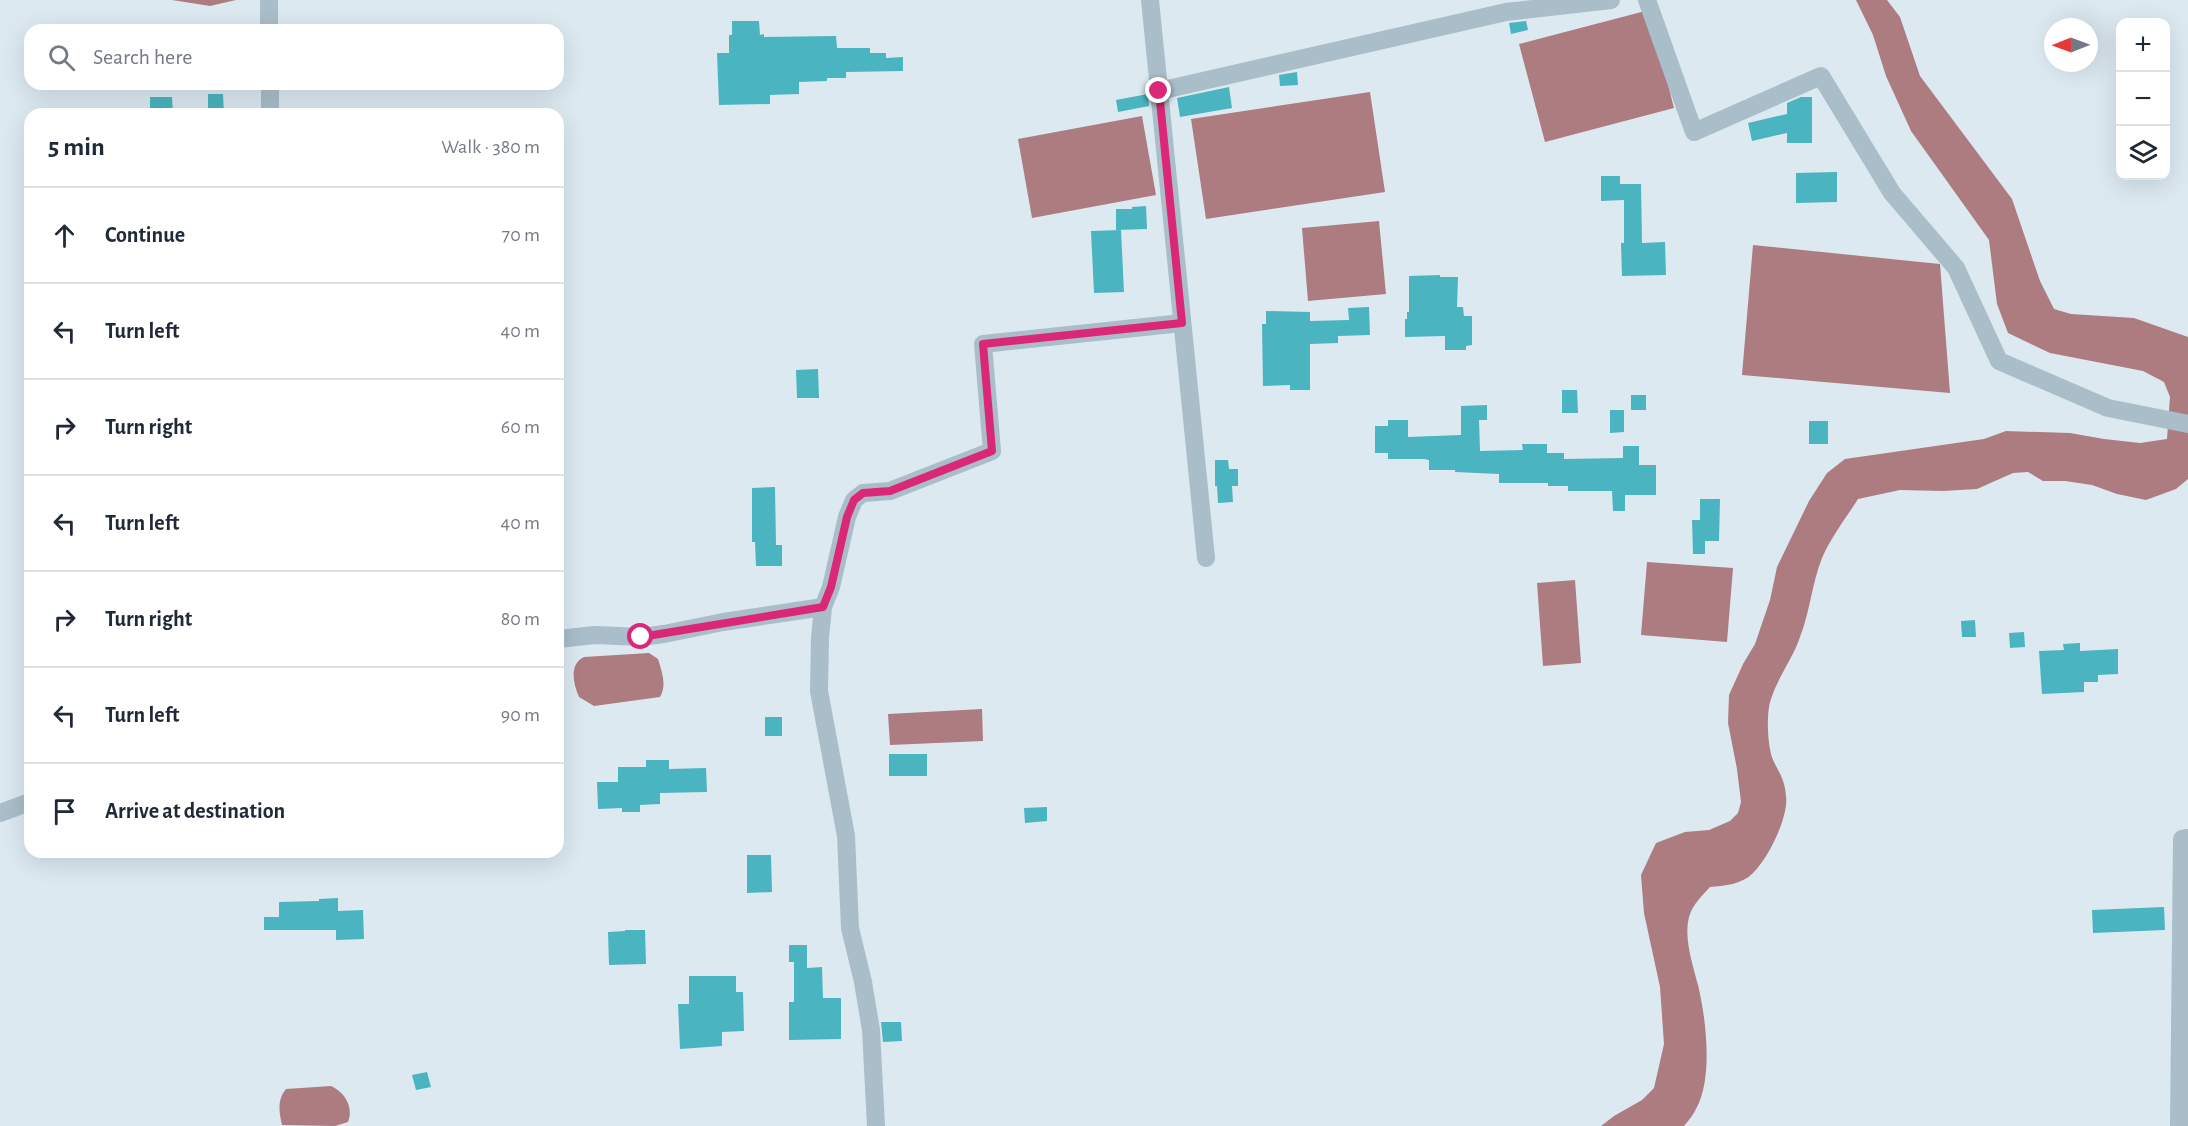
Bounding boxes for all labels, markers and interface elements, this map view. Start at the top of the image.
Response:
north arrow [2044,18,2098,72]
map controls [2116,18,2170,180]
button: + [2116,18,2170,72]
search box [24,24,564,90]
icon: search [45,41,78,74]
text: Search here [93,46,192,68]
button: − [2116,72,2170,126]
route end [1145,77,1171,103]
button: layers [2116,126,2170,180]
text: 5 min [48,134,105,160]
text: Walk · 380 m [441,137,540,157]
icon: ahead [48,219,81,252]
text: Continue [105,224,185,246]
text: 70 m [502,225,540,245]
icon: left [48,315,81,348]
text: Turn left [105,320,179,342]
text: 40 m [501,321,540,341]
icon: right [48,411,81,444]
text: Turn right [105,416,192,438]
text: 60 m [501,417,540,437]
icon: left [48,507,81,540]
text: Turn left [105,512,179,534]
text: 40 m [501,513,540,533]
icon: right [48,603,81,636]
text: Turn right [105,608,192,630]
text: 80 m [501,609,540,629]
route start [627,623,653,649]
icon: left [48,699,81,732]
text: Turn left [105,704,179,726]
text: 90 m [501,705,540,725]
icon: arrive [48,795,81,828]
text: Arrive at destination [105,800,285,822]

